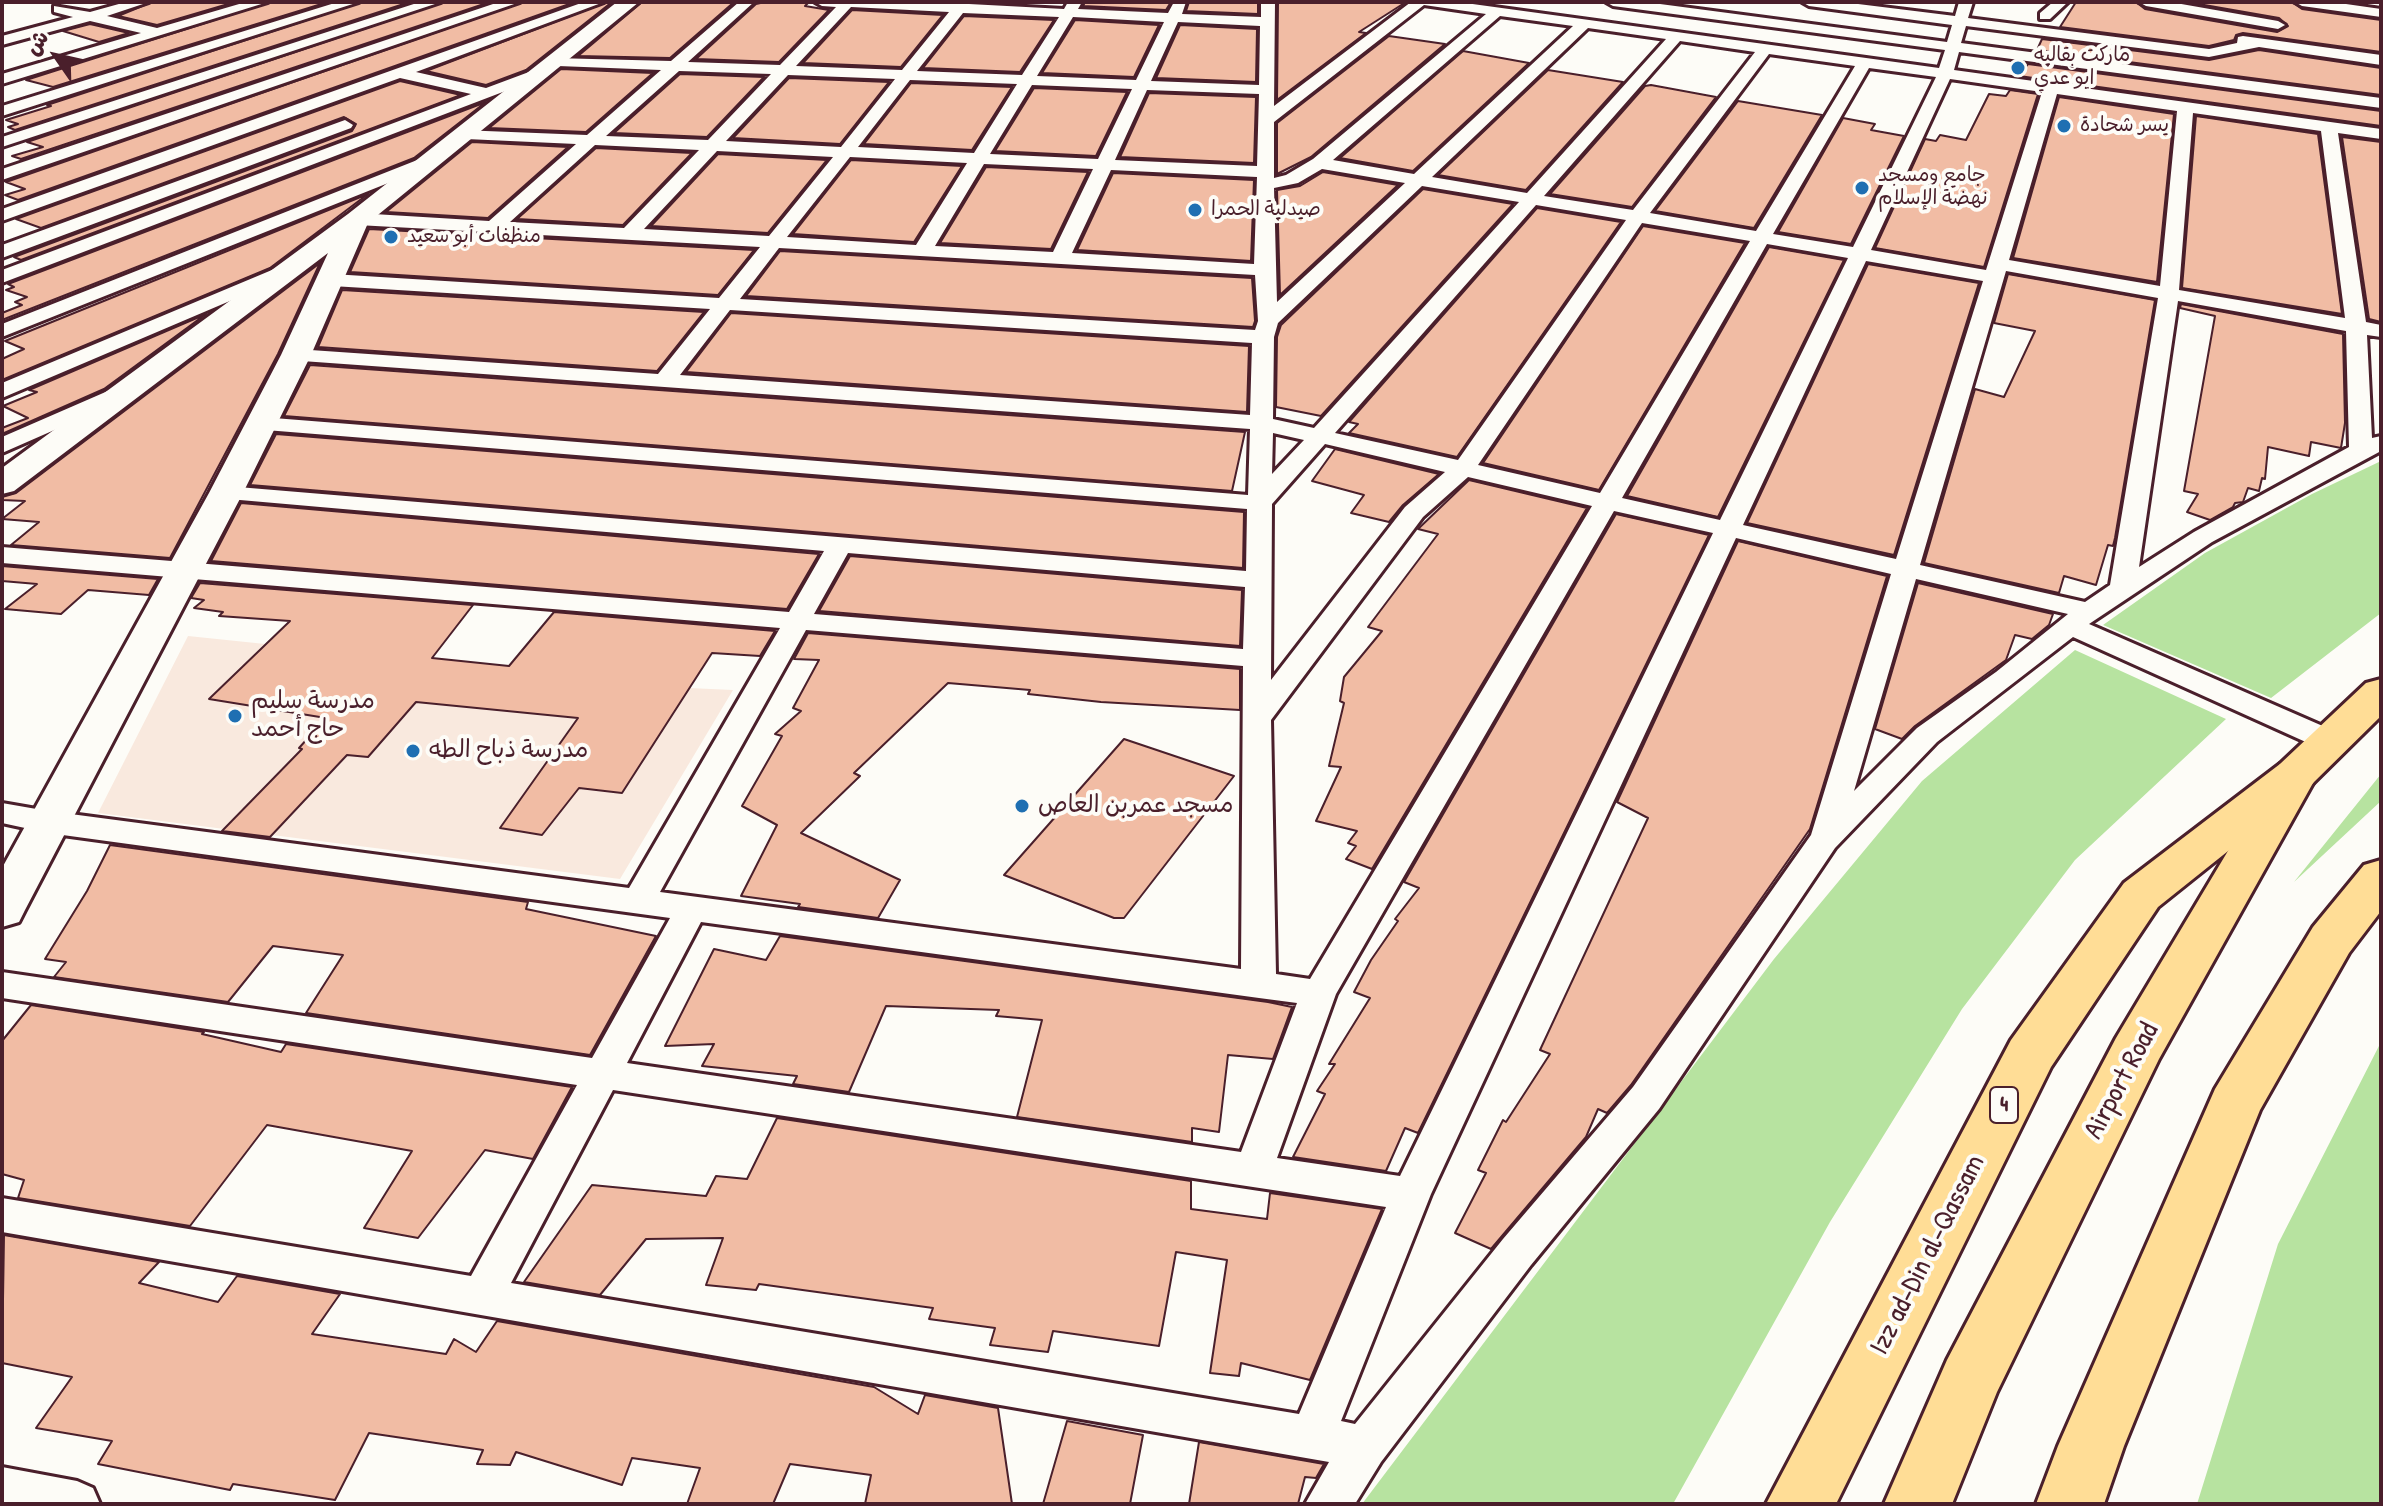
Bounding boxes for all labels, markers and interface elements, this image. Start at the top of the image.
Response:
north arrow [16,16,96,96]
text: ش [17,24,55,61]
place label: ماركت بقاليه ابو عدي [2034,44,2130,91]
marker: ماركت بقاليه ابو عدي [2009,59,2027,77]
place label: يسر شحادة [2080,114,2169,138]
marker: يسر شحادة [2055,117,2073,135]
place label: جامع ومسجد نهضة الإسلام [1878,164,1988,211]
marker: جامع ومسجد نهضة الإسلام [1853,179,1871,197]
place label: صيدلية الحمرا [1211,198,1321,222]
marker: صيدلية الحمرا [1186,201,1204,219]
place label: منظفات أبو سعيد [407,225,541,249]
marker: منظفات أبو سعيد [382,228,400,246]
place label: مدرسة سليم حاج أحمد [251,688,375,744]
marker: مدرسة سليم حاج أحمد [226,707,244,725]
place label: مدرسة ذباح الطه [429,737,588,765]
marker: مدرسة ذباح الطه [404,742,422,760]
place label: مسجد عمربن العاص [1038,792,1234,820]
marker: مسجد عمربن العاص [1013,797,1031,815]
street label: Airport Road [2077,1017,2167,1145]
road number: 4 [1990,1087,2018,1123]
street label: Izz ad-Din al-Qassam [1863,1150,1993,1360]

